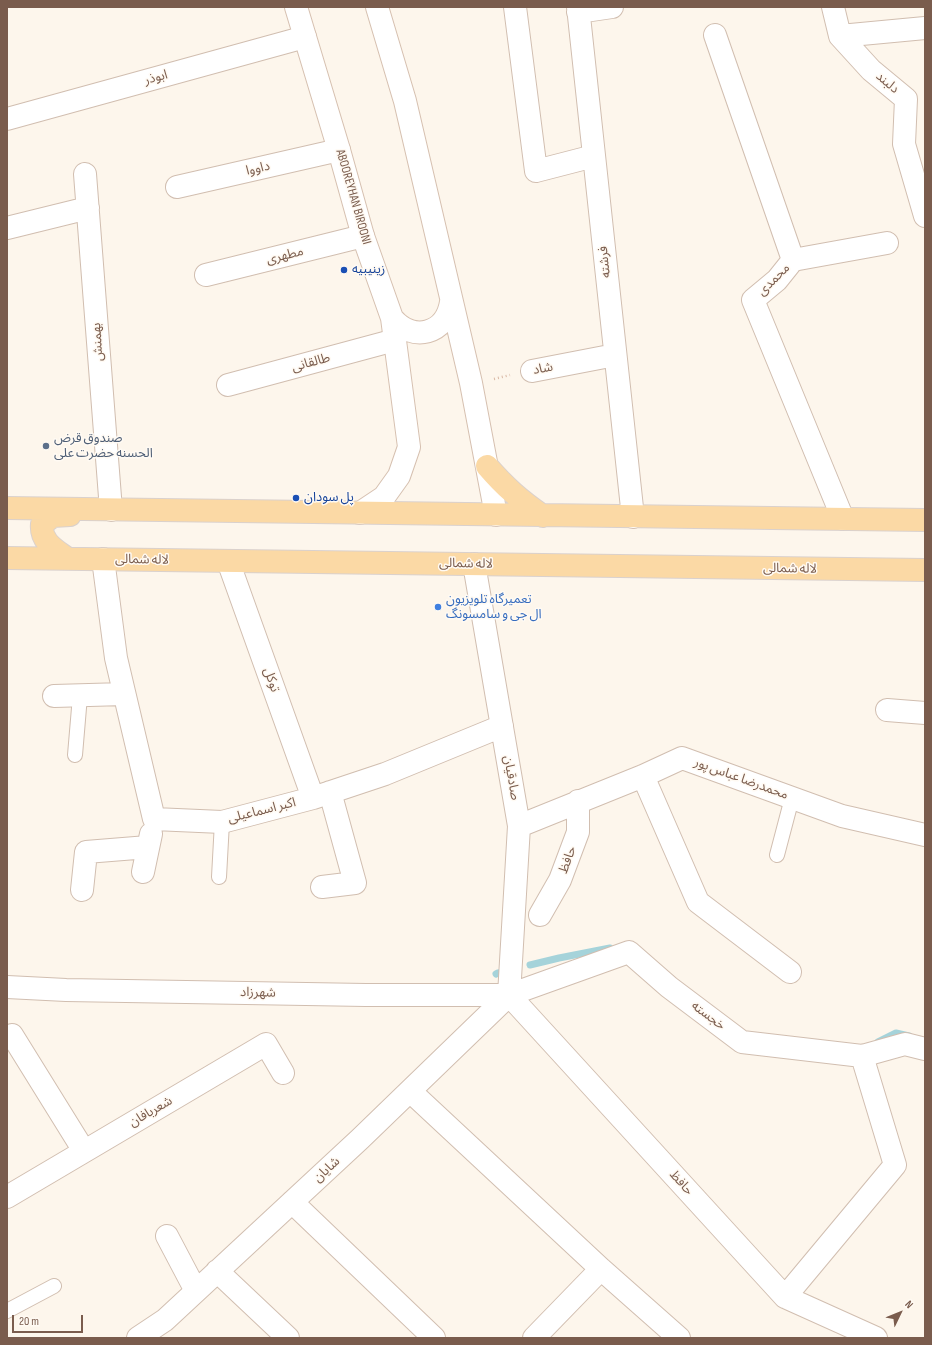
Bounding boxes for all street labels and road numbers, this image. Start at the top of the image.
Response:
street label: ابوذر [143,67,169,89]
street label: دلبند [872,69,902,97]
street label: ABOOREYHAN BIROONI [332,148,374,246]
street label: داووا [245,159,271,179]
street label: مطهری [265,244,305,268]
street label: فرشته [596,245,614,279]
street label: محمدی [755,261,793,299]
street label: بهمنش [89,322,107,362]
street label: طالقانی [290,350,332,376]
street label: شاد [532,359,554,379]
street label: لاله شمالی [115,552,169,568]
street label: لاله شمالی [439,556,493,572]
street label: لاله شمالی [763,561,817,577]
street label: توکل [259,666,283,694]
street label: صادقیان [499,754,523,802]
street label: محمدرضا عباس پور [692,755,790,803]
street label: اکبر اسماعیلی [226,795,298,827]
street label: حافظ [556,844,580,876]
street label: شهرزاد [240,985,276,1001]
street label: خجسته [688,998,728,1034]
street label: شعربافان [127,1093,175,1131]
street label: شایان [311,1154,343,1186]
street label: حافظ [666,1167,696,1199]

